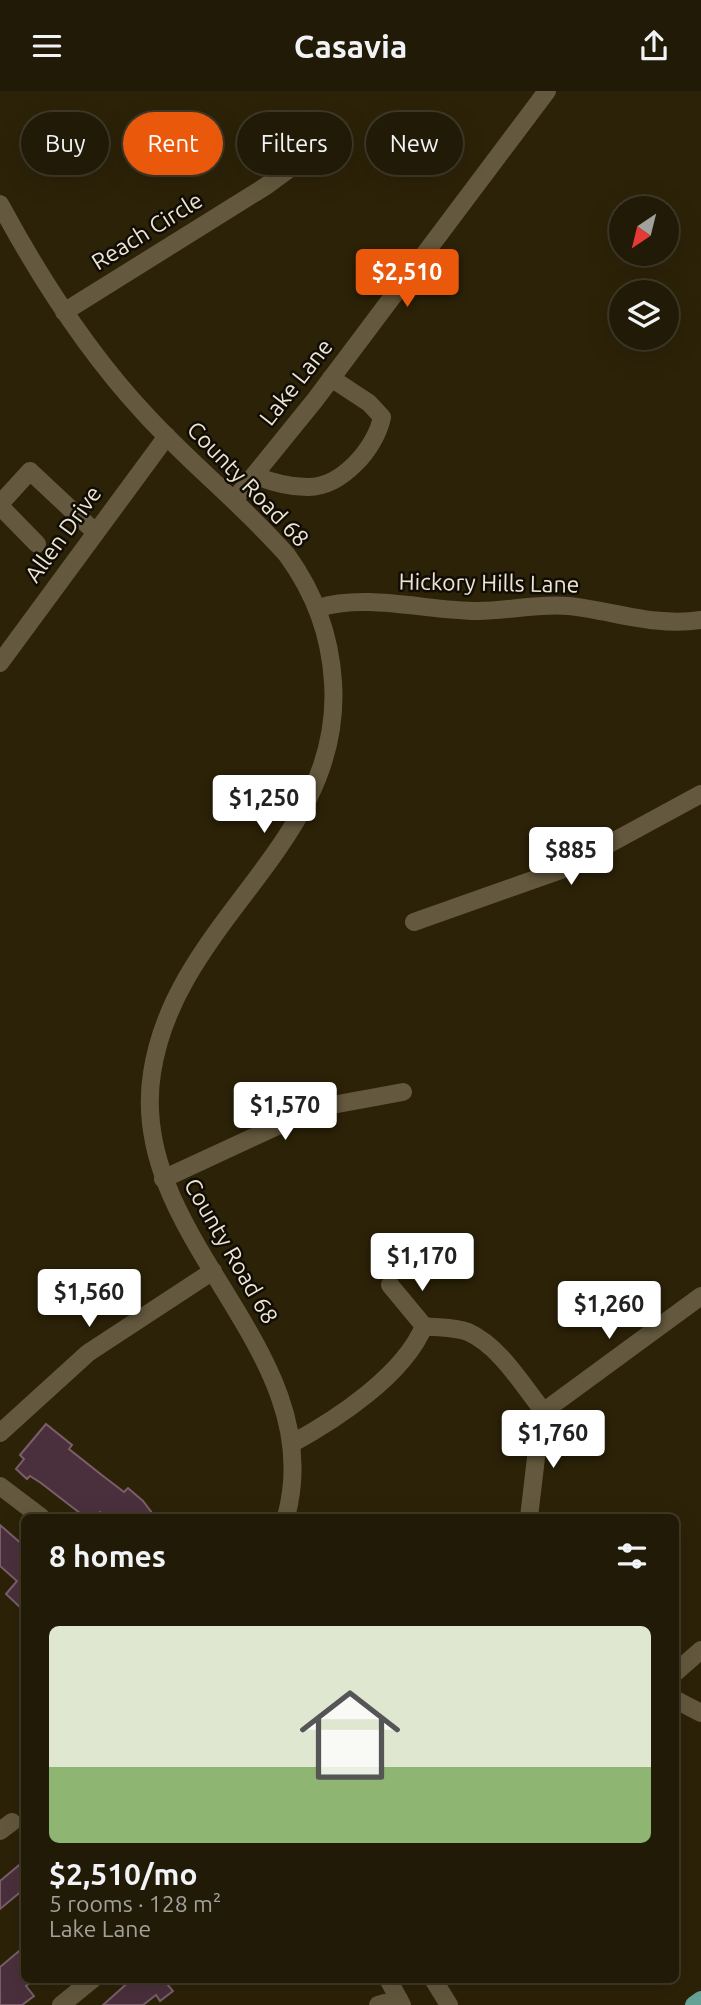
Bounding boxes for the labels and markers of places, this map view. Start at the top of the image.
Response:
pin: $2,510 [350,249,464,309]
pin: $1,250 [207,775,321,835]
pin: $885 [530,827,612,887]
pin: $1,570 [228,1083,342,1142]
pin: $1,170 [365,1233,479,1293]
pin: $1,560 [32,1269,146,1329]
pin: $1,260 [552,1281,666,1341]
pin: $1,760 [496,1411,610,1470]

